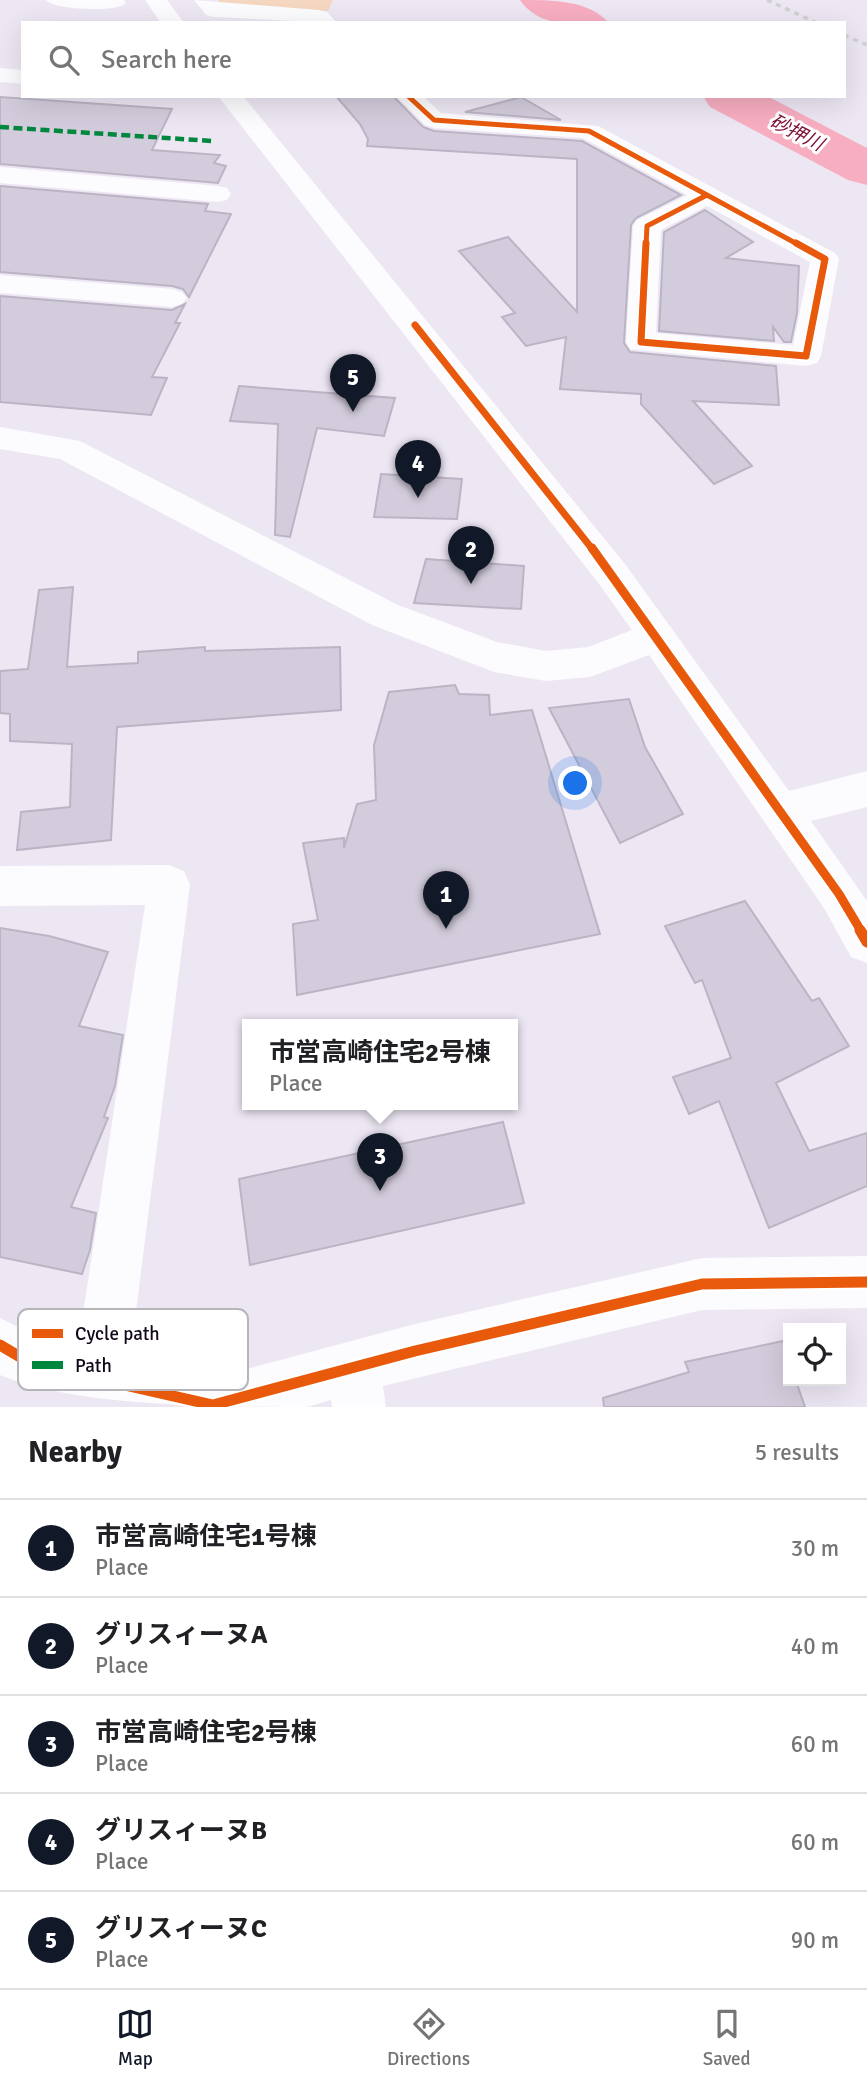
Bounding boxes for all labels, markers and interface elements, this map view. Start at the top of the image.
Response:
search box [21,21,846,98]
icon: search [45,41,83,79]
text: Search here [101,44,232,76]
water label: 砂押川 [766,109,829,157]
pin: 5 [330,354,376,412]
pin: 4 [395,440,441,498]
pin: 2 [448,526,494,584]
your location [558,766,592,800]
pin: 1 [423,871,469,929]
popup [242,1019,518,1110]
text: 市営高崎住宅2号棟 [269,1037,491,1069]
text: Place [269,1069,323,1098]
pin: 3 [357,1133,403,1191]
legend [18,1309,248,1390]
text: Cycle path [75,1322,160,1346]
map controls [783,1323,846,1386]
button: locate [783,1323,846,1386]
text: Path [75,1354,112,1378]
text: Nearby [28,1434,122,1471]
text: 5 results [755,1438,839,1467]
text: 市営高崎住宅1号棟 [95,1521,317,1553]
text: 1 [45,1534,57,1563]
text: 30 m [791,1534,839,1563]
text: Place [95,1553,149,1582]
text: グリスィーヌA [95,1619,268,1651]
text: 2 [45,1632,57,1661]
text: 40 m [791,1632,839,1661]
text: Place [95,1651,149,1680]
text: 市営高崎住宅2号棟 [95,1717,317,1749]
text: 3 [45,1730,57,1759]
text: 60 m [791,1730,839,1759]
text: Place [95,1749,149,1778]
text: グリスィーヌB [95,1815,267,1847]
text: 4 [45,1828,57,1857]
text: 60 m [791,1828,839,1857]
text: Place [95,1847,149,1876]
text: グリスィーヌC [95,1913,267,1945]
text: 5 [45,1926,57,1955]
text: 90 m [791,1926,839,1955]
text: Place [95,1945,149,1974]
tab: Map [116,2005,154,2071]
tab: Directions [387,2005,470,2071]
tab: Saved [703,2005,751,2071]

